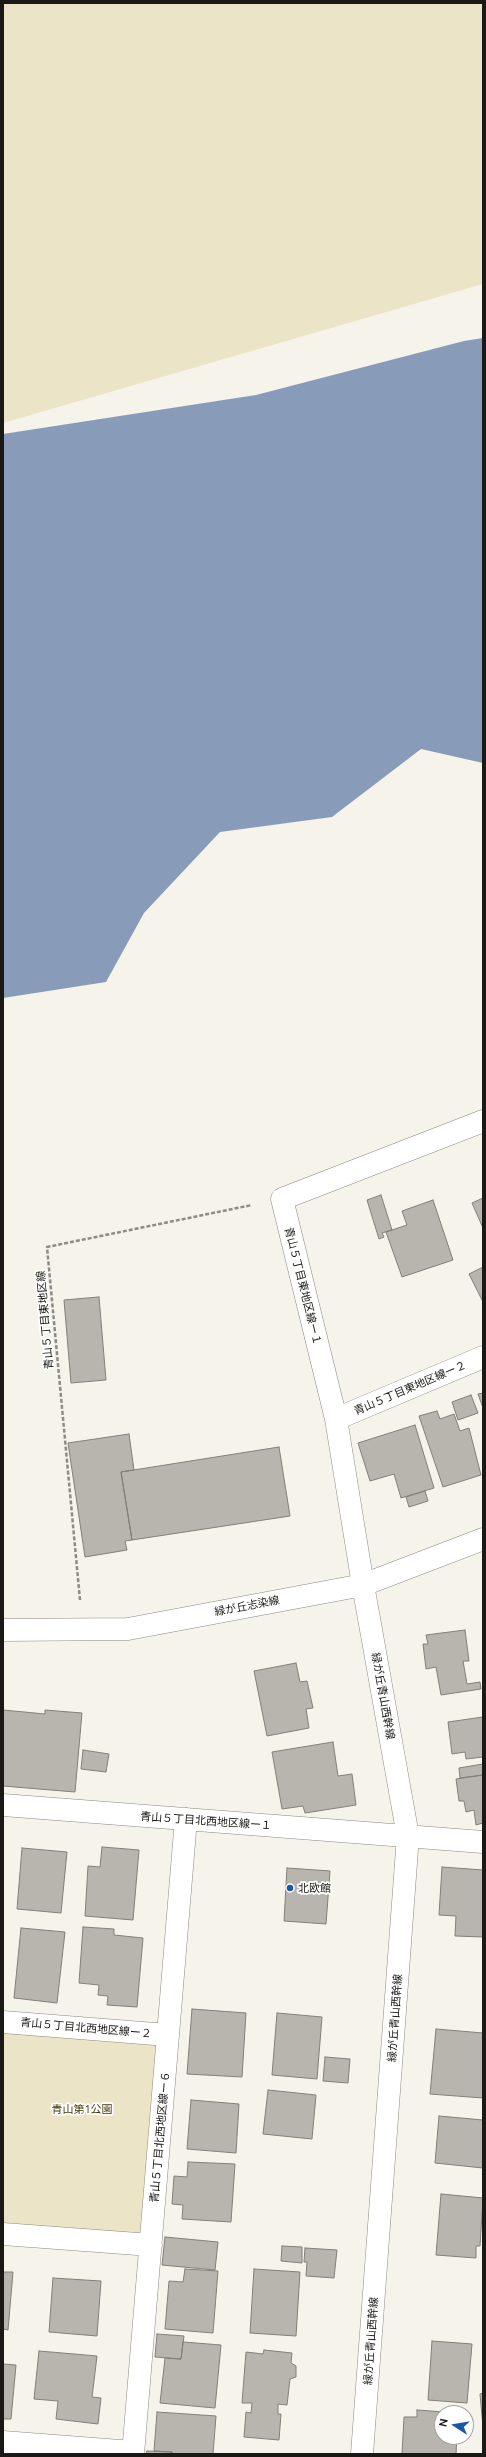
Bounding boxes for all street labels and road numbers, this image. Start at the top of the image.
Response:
street label: 青山５丁目東地区線ー１ [282,1226,324,1346]
street label: 青山５丁目東地区線 [34,1270,56,1370]
street label: 青山５丁目東地区線ー２ [352,1358,468,1418]
street label: 緑が丘志染線 [213,1593,281,1619]
street label: 緑が丘青山西幹線 [369,1652,397,1740]
street label: 青山５丁目北西地区線ー１ [140,1810,272,1832]
street label: 緑が丘青山西幹線 [385,1974,405,2062]
street label: 青山５丁目北西地区線ー２ [20,2016,152,2040]
street label: 青山５丁目北西地区線ー６ [148,2071,172,2203]
street label: 緑が丘青山西幹線 [361,2297,381,2385]

